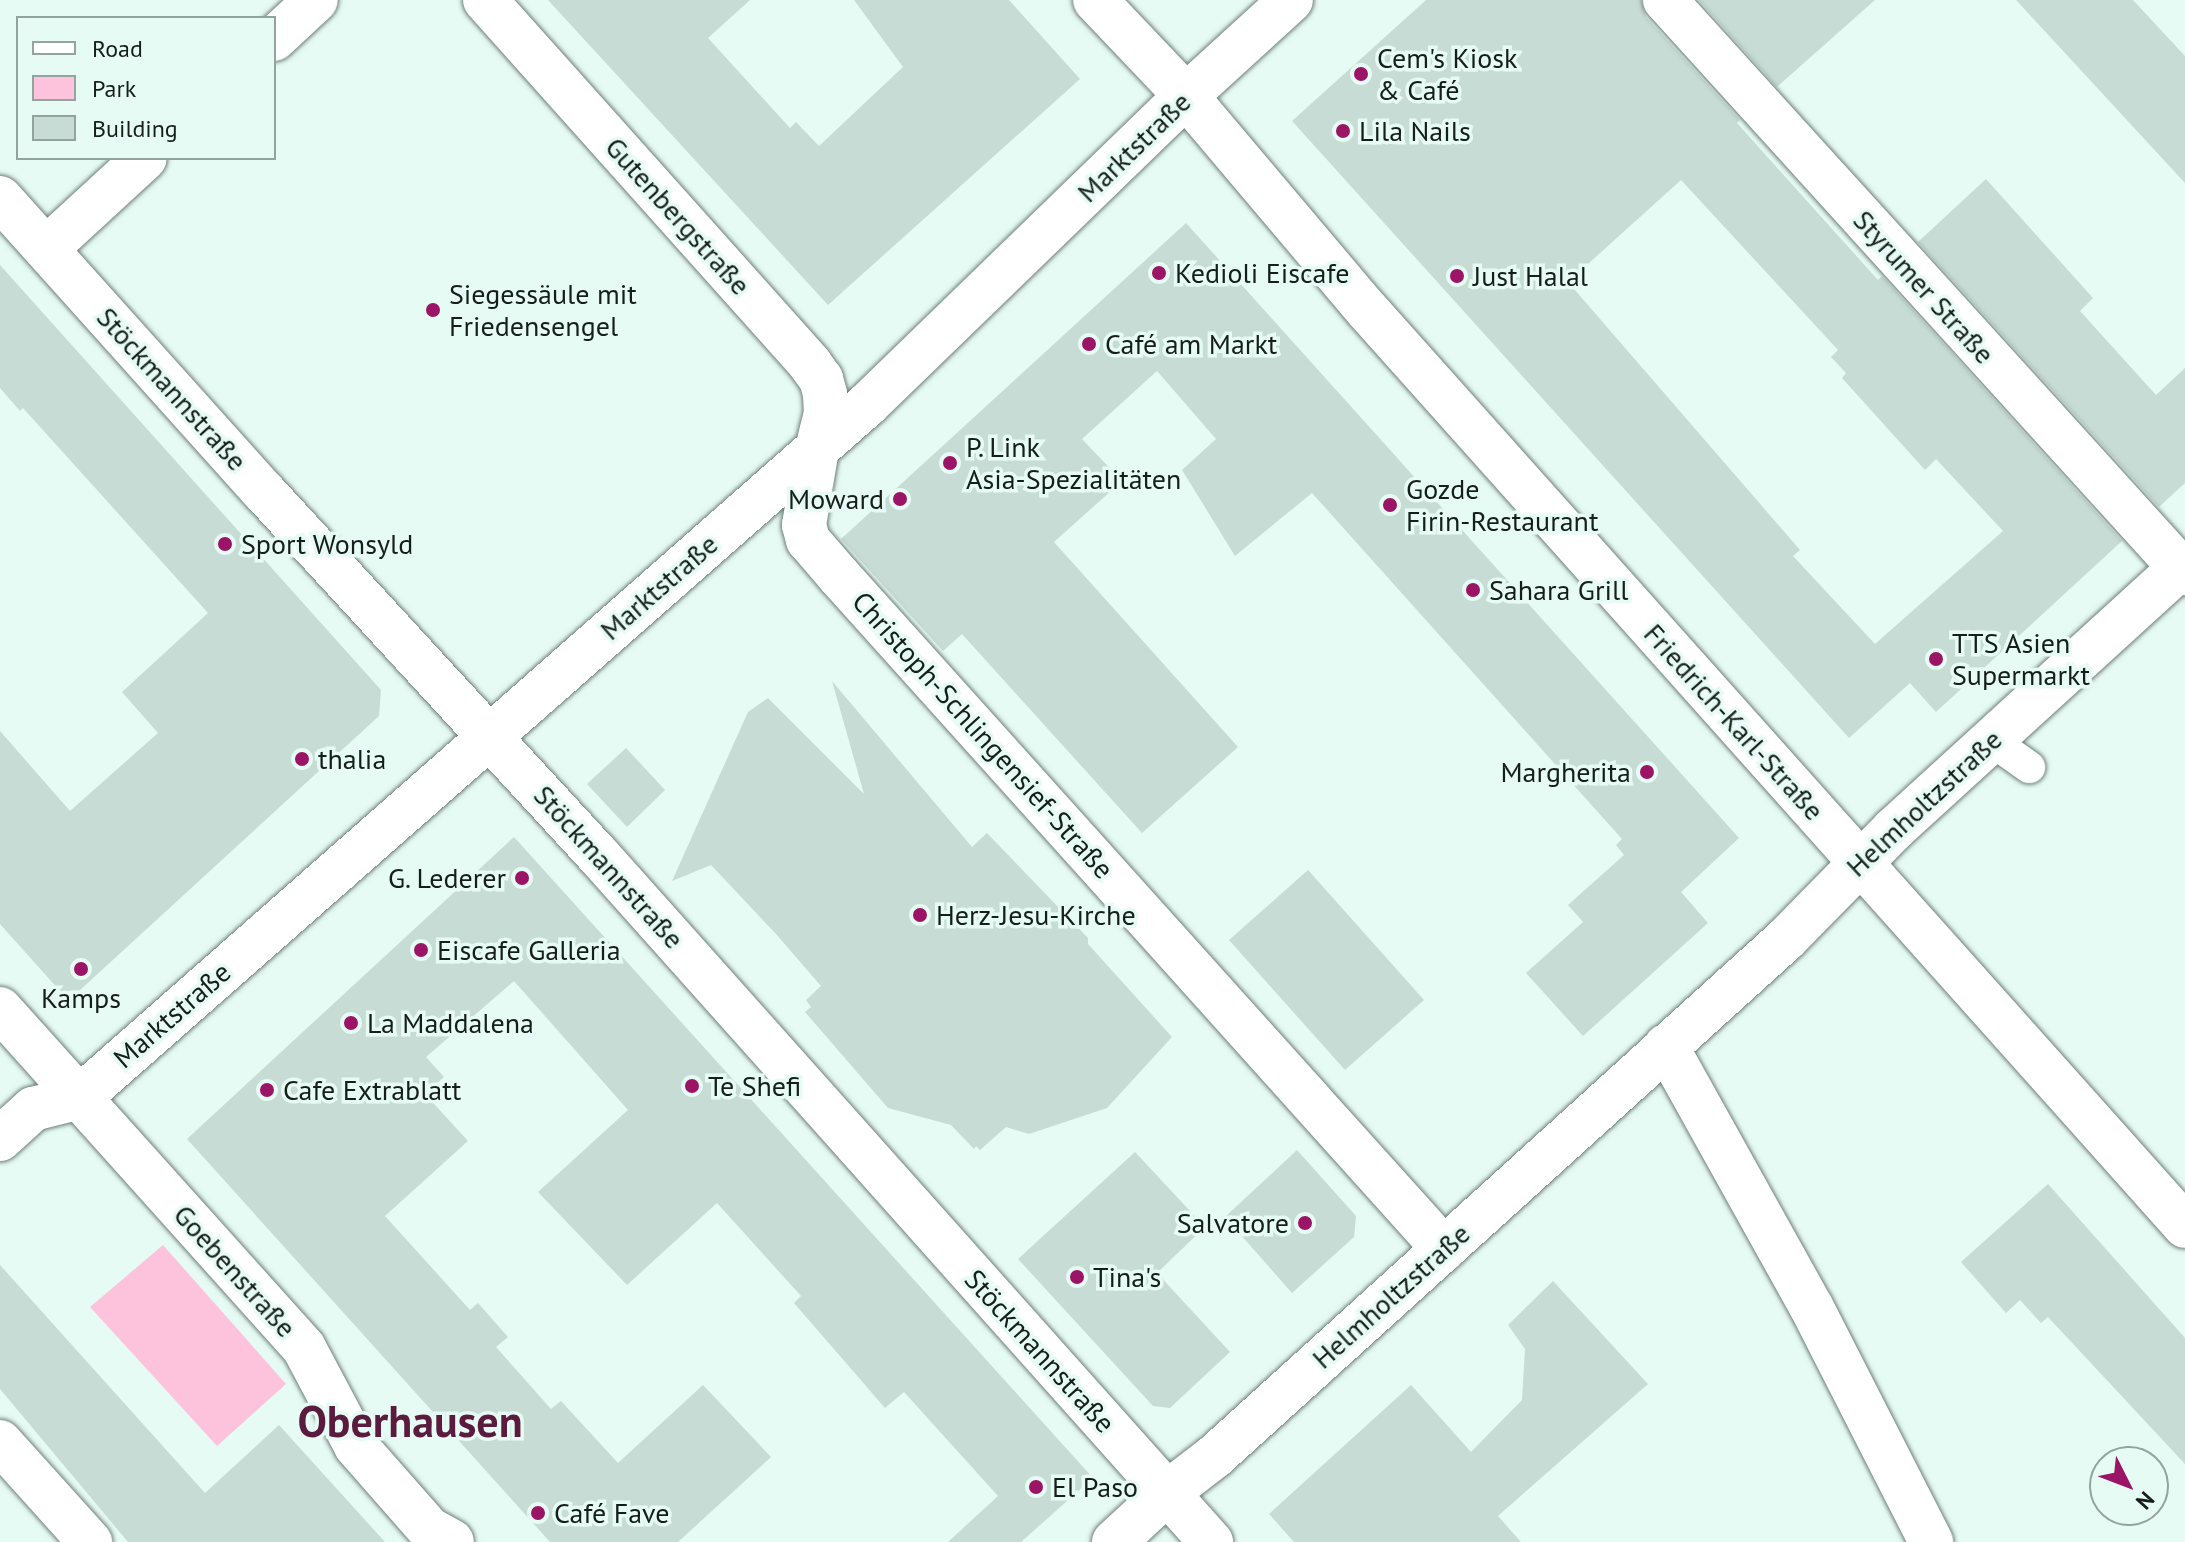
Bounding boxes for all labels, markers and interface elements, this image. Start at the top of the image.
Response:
legend [16,16,276,160]
text: Road [92,33,143,64]
place label: Cem's Kiosk & Café [1377,41,1517,107]
marker: Cem's Kiosk & Café [1352,65,1370,83]
text: Park [92,73,136,104]
street label: Marktstraße [1071,85,1197,209]
text: Building [92,113,178,144]
place label: Lila Nails [1359,114,1471,148]
marker: Lila Nails [1334,122,1352,140]
street label: Gutenbergstraße [598,130,758,302]
street label: Styrumer Straße [1846,203,2002,371]
place label: Kedioli Eiscafe [1175,256,1349,290]
place label: Just Halal [1473,259,1588,293]
marker: Kedioli Eiscafe [1150,264,1168,282]
marker: Just Halal [1448,267,1466,285]
place label: Siegessäule mit Friedensengel [449,277,637,343]
street label: Stöckmannstraße [90,301,254,477]
marker: Siegessäule mit Friedensengel [424,301,442,319]
place label: Café am Markt [1105,327,1277,361]
marker: Café am Markt [1080,335,1098,353]
place label: P. Link Asia-Spezialitäten [966,430,1181,496]
marker: P. Link Asia-Spezialitäten [941,454,959,472]
place label: Gozde Firin-Restaurant [1406,472,1598,538]
place label: Moward [788,482,884,516]
marker: Moward [891,490,909,508]
marker: Gozde Firin-Restaurant [1381,496,1399,514]
place label: Sport Wonsyld [241,527,414,561]
street label: Marktstraße [594,527,724,647]
marker: Sport Wonsyld [216,535,234,553]
place label: Sahara Grill [1489,573,1628,607]
marker: Sahara Grill [1464,581,1482,599]
street label: Christoph-Schlingensief-Straße [845,585,1121,885]
street label: Friedrich-Karl-Straße [1637,617,1831,827]
place label: TTS Asien Supermarkt [1952,626,2090,692]
marker: TTS Asien Supermarkt [1927,650,1945,668]
street label: Helmholtzstraße [1839,723,2009,883]
place label: thalia [318,742,386,776]
marker: thalia [293,750,311,768]
place label: Margherita [1500,755,1631,789]
marker: Margherita [1638,763,1656,781]
street label: Stöckmannstraße [527,779,691,955]
place label: G. Lederer [386,861,506,895]
marker: G. Lederer [513,869,531,887]
place label: Herz-Jesu-Kirche [936,898,1136,932]
marker: Herz-Jesu-Kirche [911,906,929,924]
place label: Eiscafe Galleria [437,933,621,967]
marker: Eiscafe Galleria [412,941,430,959]
street label: Marktstraße [107,955,237,1075]
marker: Kamps [72,960,90,978]
place label: Kamps [41,981,121,1015]
place label: La Maddalena [367,1006,534,1040]
marker: La Maddalena [342,1014,360,1032]
place label: Te Shefi [708,1069,801,1103]
place label: Cafe Extrablatt [283,1073,461,1107]
marker: Te Shefi [683,1077,701,1095]
marker: Cafe Extrablatt [258,1081,276,1099]
street label: Goebenstraße [167,1198,303,1344]
place label: Salvatore [1177,1206,1289,1240]
marker: Salvatore [1296,1214,1314,1232]
street label: Helmholtzstraße [1305,1217,1477,1375]
place label: Tina's [1093,1260,1161,1294]
street label: Stöckmannstraße [958,1263,1122,1439]
marker: Tina's [1068,1268,1086,1286]
district label: Oberhausen [297,1395,523,1447]
north arrow [2089,1446,2169,1526]
place label: El Paso [1052,1470,1138,1504]
marker: El Paso [1027,1478,1045,1496]
text: N [2130,1486,2161,1515]
place label: Café Fave [554,1496,669,1530]
marker: Café Fave [529,1504,547,1522]

